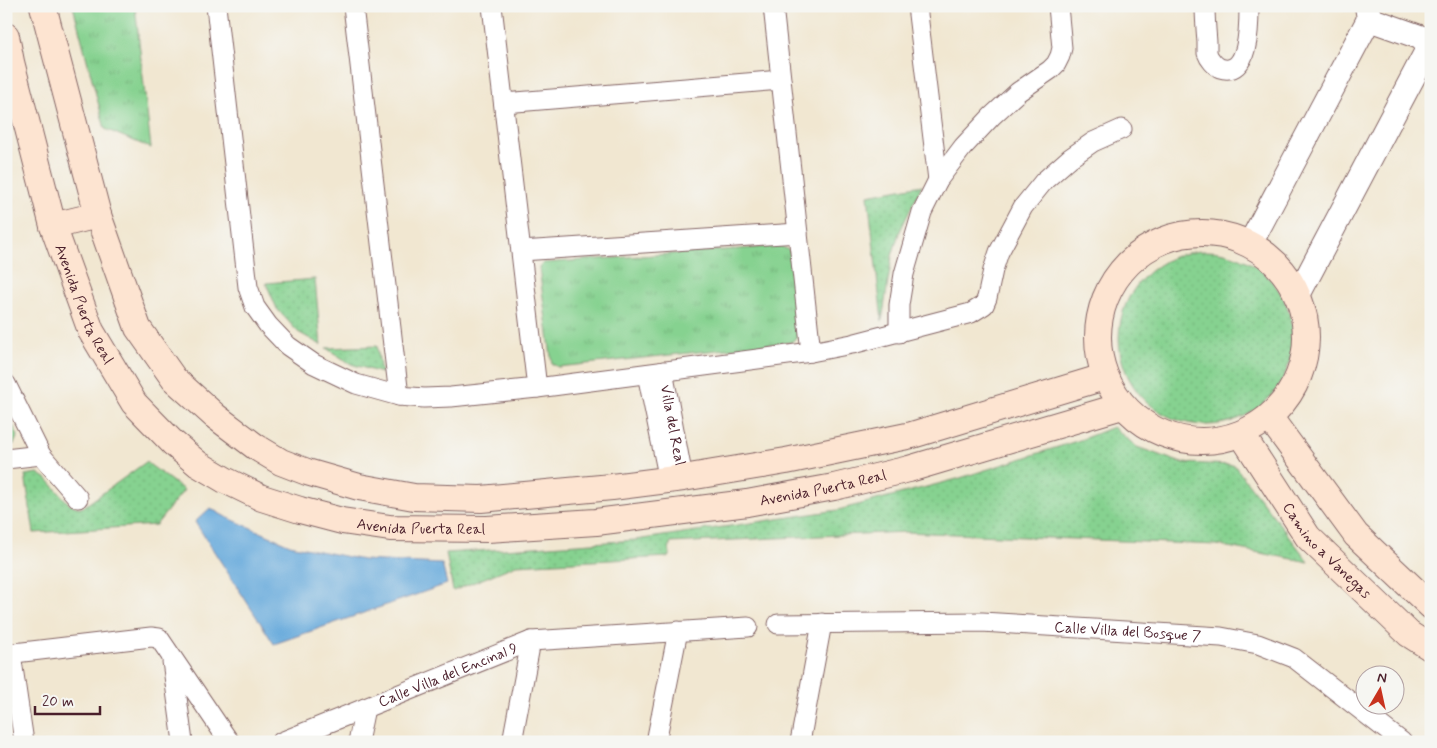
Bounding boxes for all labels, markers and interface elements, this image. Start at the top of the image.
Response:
street label: Avenida Puerta Real [49,242,118,369]
street label: Villa del Real [655,383,689,467]
street label: Avenida Puerta Real [758,466,889,511]
street label: Camino a Vanegas [1277,499,1375,604]
street label: Avenida Puerta Real [355,514,486,540]
street label: Calle Villa del Bosque 7 [1054,618,1202,647]
street label: Calle Villa del Encinal 9 [376,638,521,713]
north arrow [1354,666,1404,716]
text: N [1376,669,1388,688]
scale bar [35,683,100,715]
text: 20 m [42,692,74,712]

